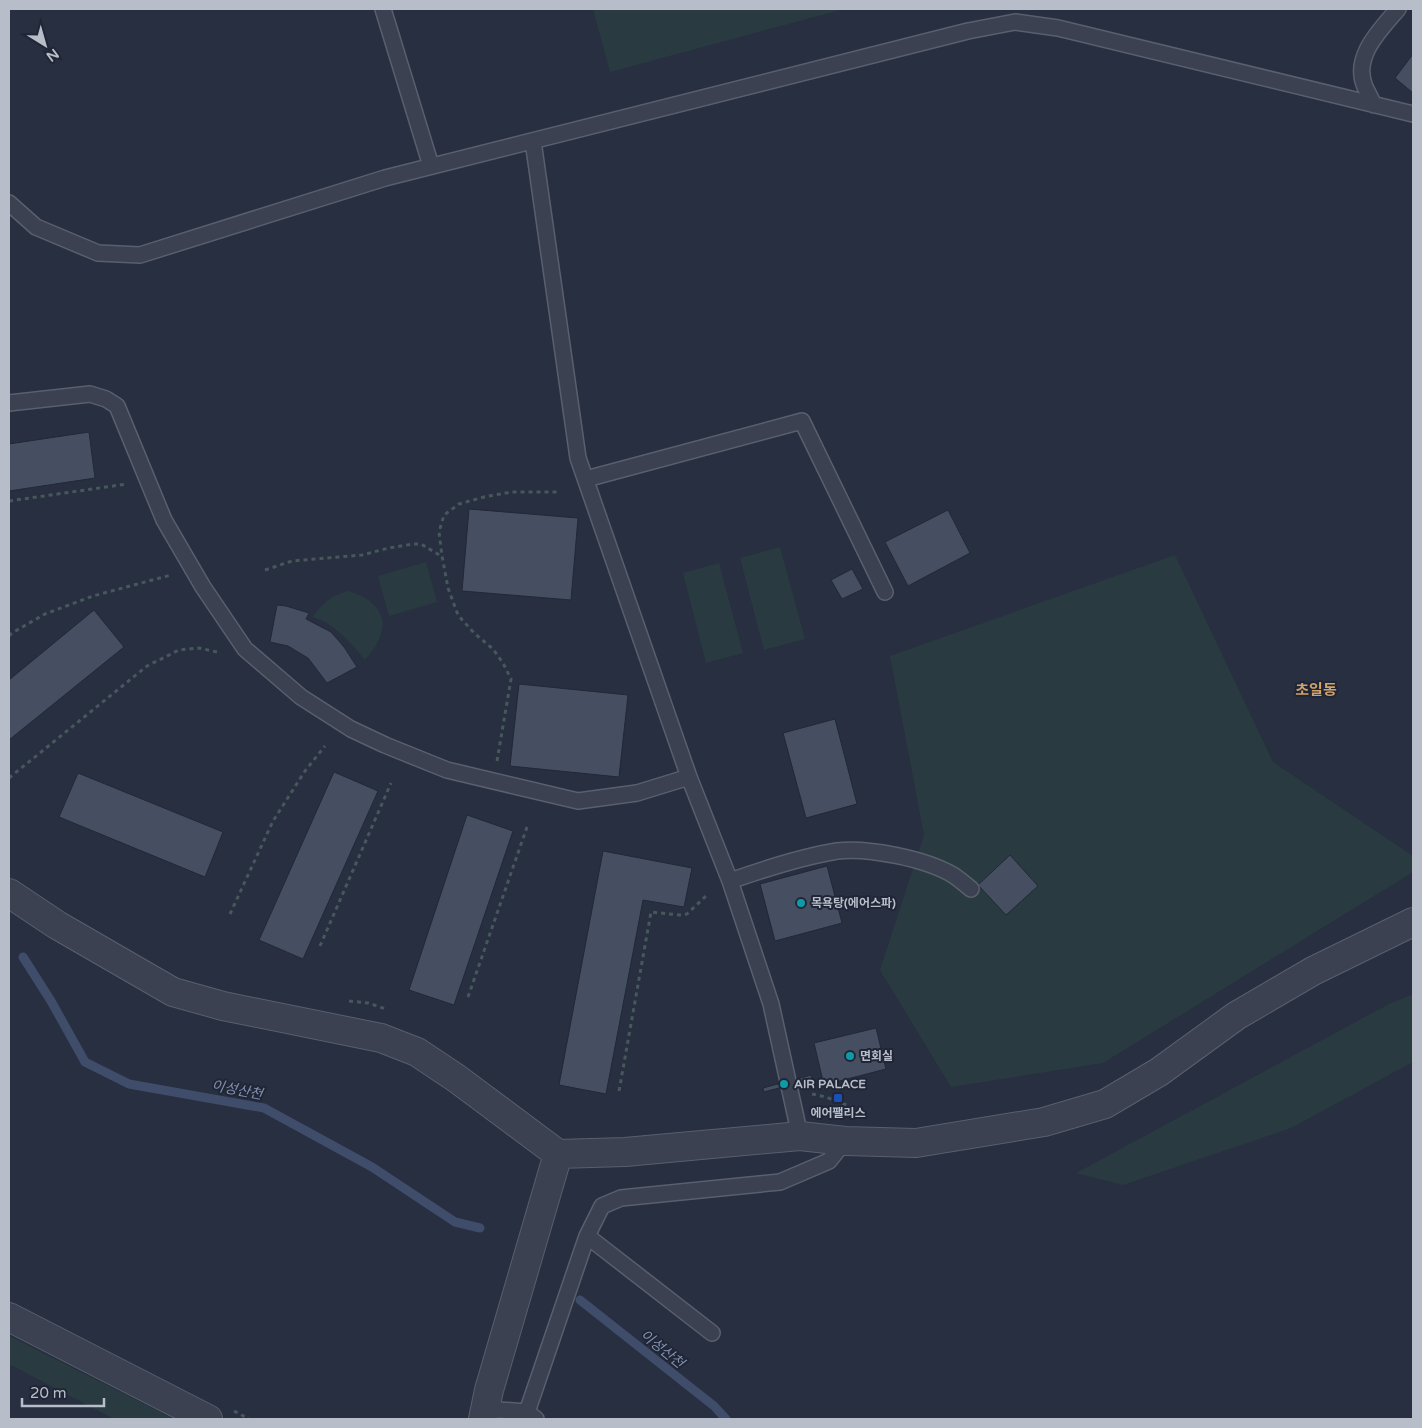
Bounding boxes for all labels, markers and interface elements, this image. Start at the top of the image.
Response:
north arrow [20,20,70,70]
text: N [43,45,62,65]
district label: 초일동 [1295,681,1337,699]
place label: 목욕탕(에어스파) [811,896,896,910]
marker: 목욕탕(에어스파) [795,897,807,909]
place label: 면회실 [860,1049,893,1063]
marker: 면회실 [844,1050,856,1062]
water label: 이성산천 [210,1077,265,1103]
place label: AIR PALACE [794,1077,866,1091]
marker: AIR PALACE [778,1078,790,1090]
marker: 에어팰리스 [832,1092,844,1104]
place label: 에어팰리스 [810,1106,866,1120]
water label: 이성산천 [637,1326,688,1373]
scale bar [22,1376,105,1408]
text: 20 m [30,1384,67,1402]

